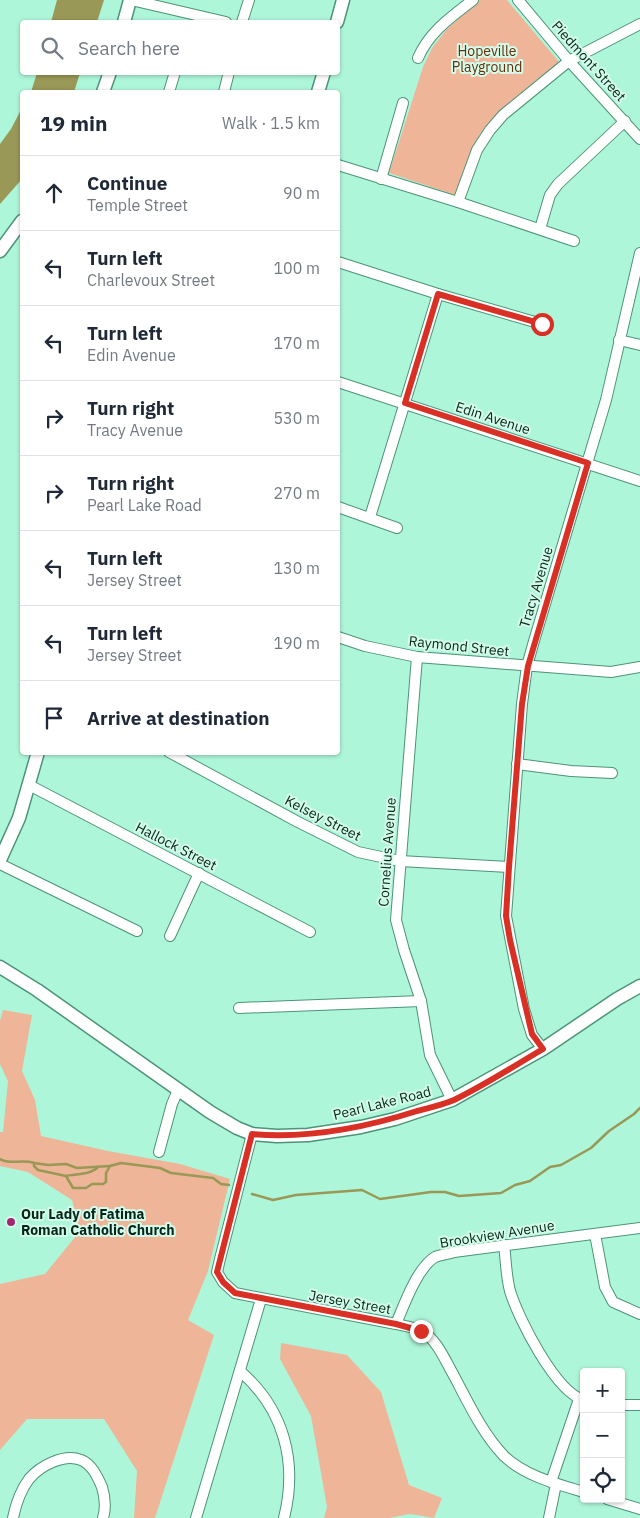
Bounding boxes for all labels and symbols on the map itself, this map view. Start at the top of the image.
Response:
street label: Piedmont Street [548,17,630,105]
park label: Hopeville Playground [452,42,522,76]
route start [531,313,554,336]
street label: Edin Avenue [453,397,533,439]
street label: Tracy Avenue [515,544,557,630]
street label: Raymond Street [408,632,510,660]
street label: Kelsey Street [282,791,364,845]
street label: Cornelius Avenue [374,796,400,907]
street label: Hallock Street [132,818,220,874]
street label: Pearl Lake Road [331,1082,433,1124]
place label: Our Lady of Fatima Roman Catholic Church [21,1205,175,1239]
marker: Our Lady of Fatima Roman Catholic Church [5,1216,17,1228]
street label: Brookview Avenue [438,1216,556,1252]
street label: Jersey Street [308,1286,393,1318]
route end [410,1320,433,1343]

